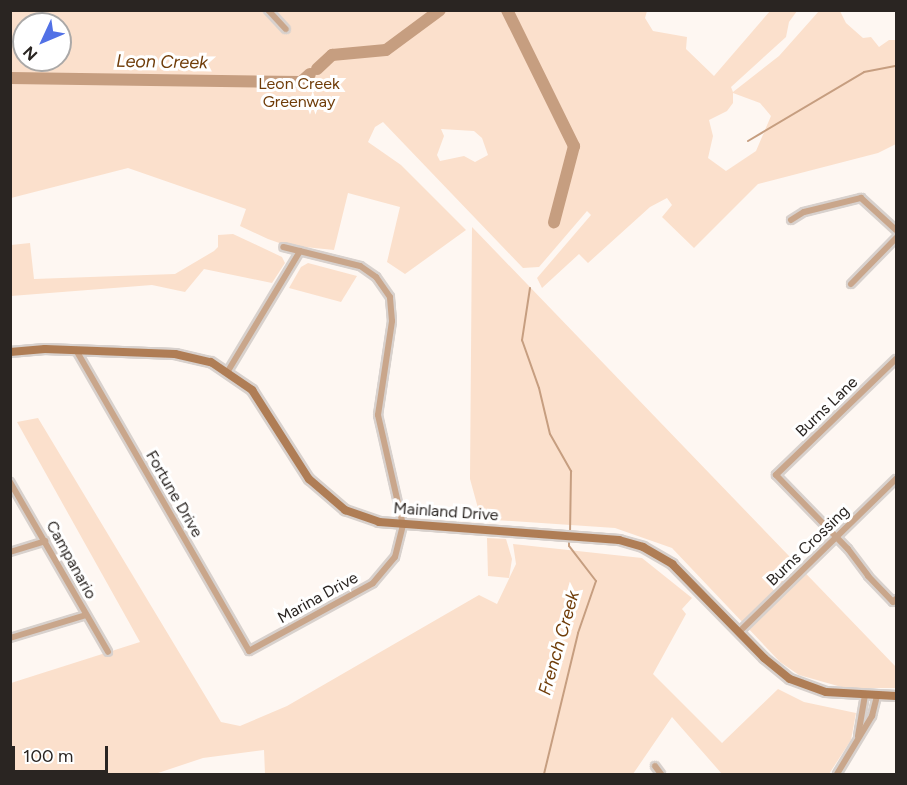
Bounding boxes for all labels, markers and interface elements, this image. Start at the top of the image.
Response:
north arrow [12,12,72,72]
text: N [19,42,41,65]
water label: Leon Creek [116,50,208,74]
park label: Leon Creek Greenway [258,74,340,112]
street label: Burns Lane [792,373,862,441]
street label: Fortune Drive [141,447,207,541]
street label: Mainland Drive [393,499,499,525]
street label: Burns Crossing [763,502,853,590]
street label: Campanario [42,518,100,602]
street label: Marina Drive [274,568,362,628]
water label: French Creek [534,588,584,698]
scale bar [15,734,111,772]
text: 100 m [23,745,73,767]

